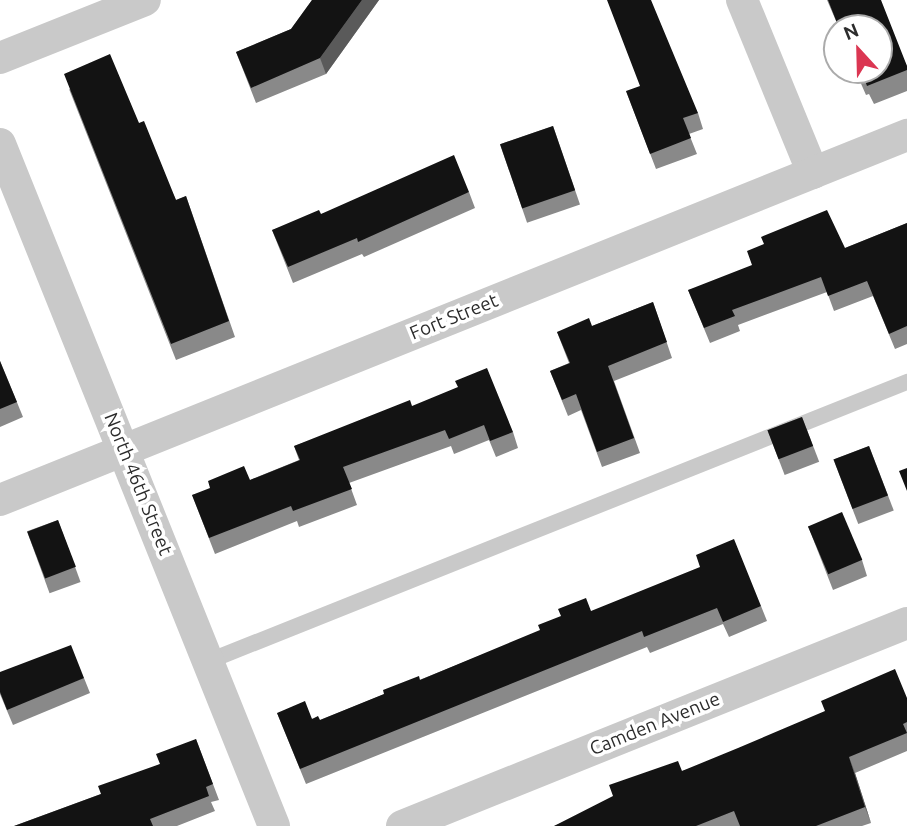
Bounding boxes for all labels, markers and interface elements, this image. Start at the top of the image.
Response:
north arrow [823,14,893,84]
text: N [840,19,862,44]
street label: Fort Street [407,289,501,345]
street label: North 46th Street [99,409,177,559]
street label: Camden Avenue [586,687,724,761]

